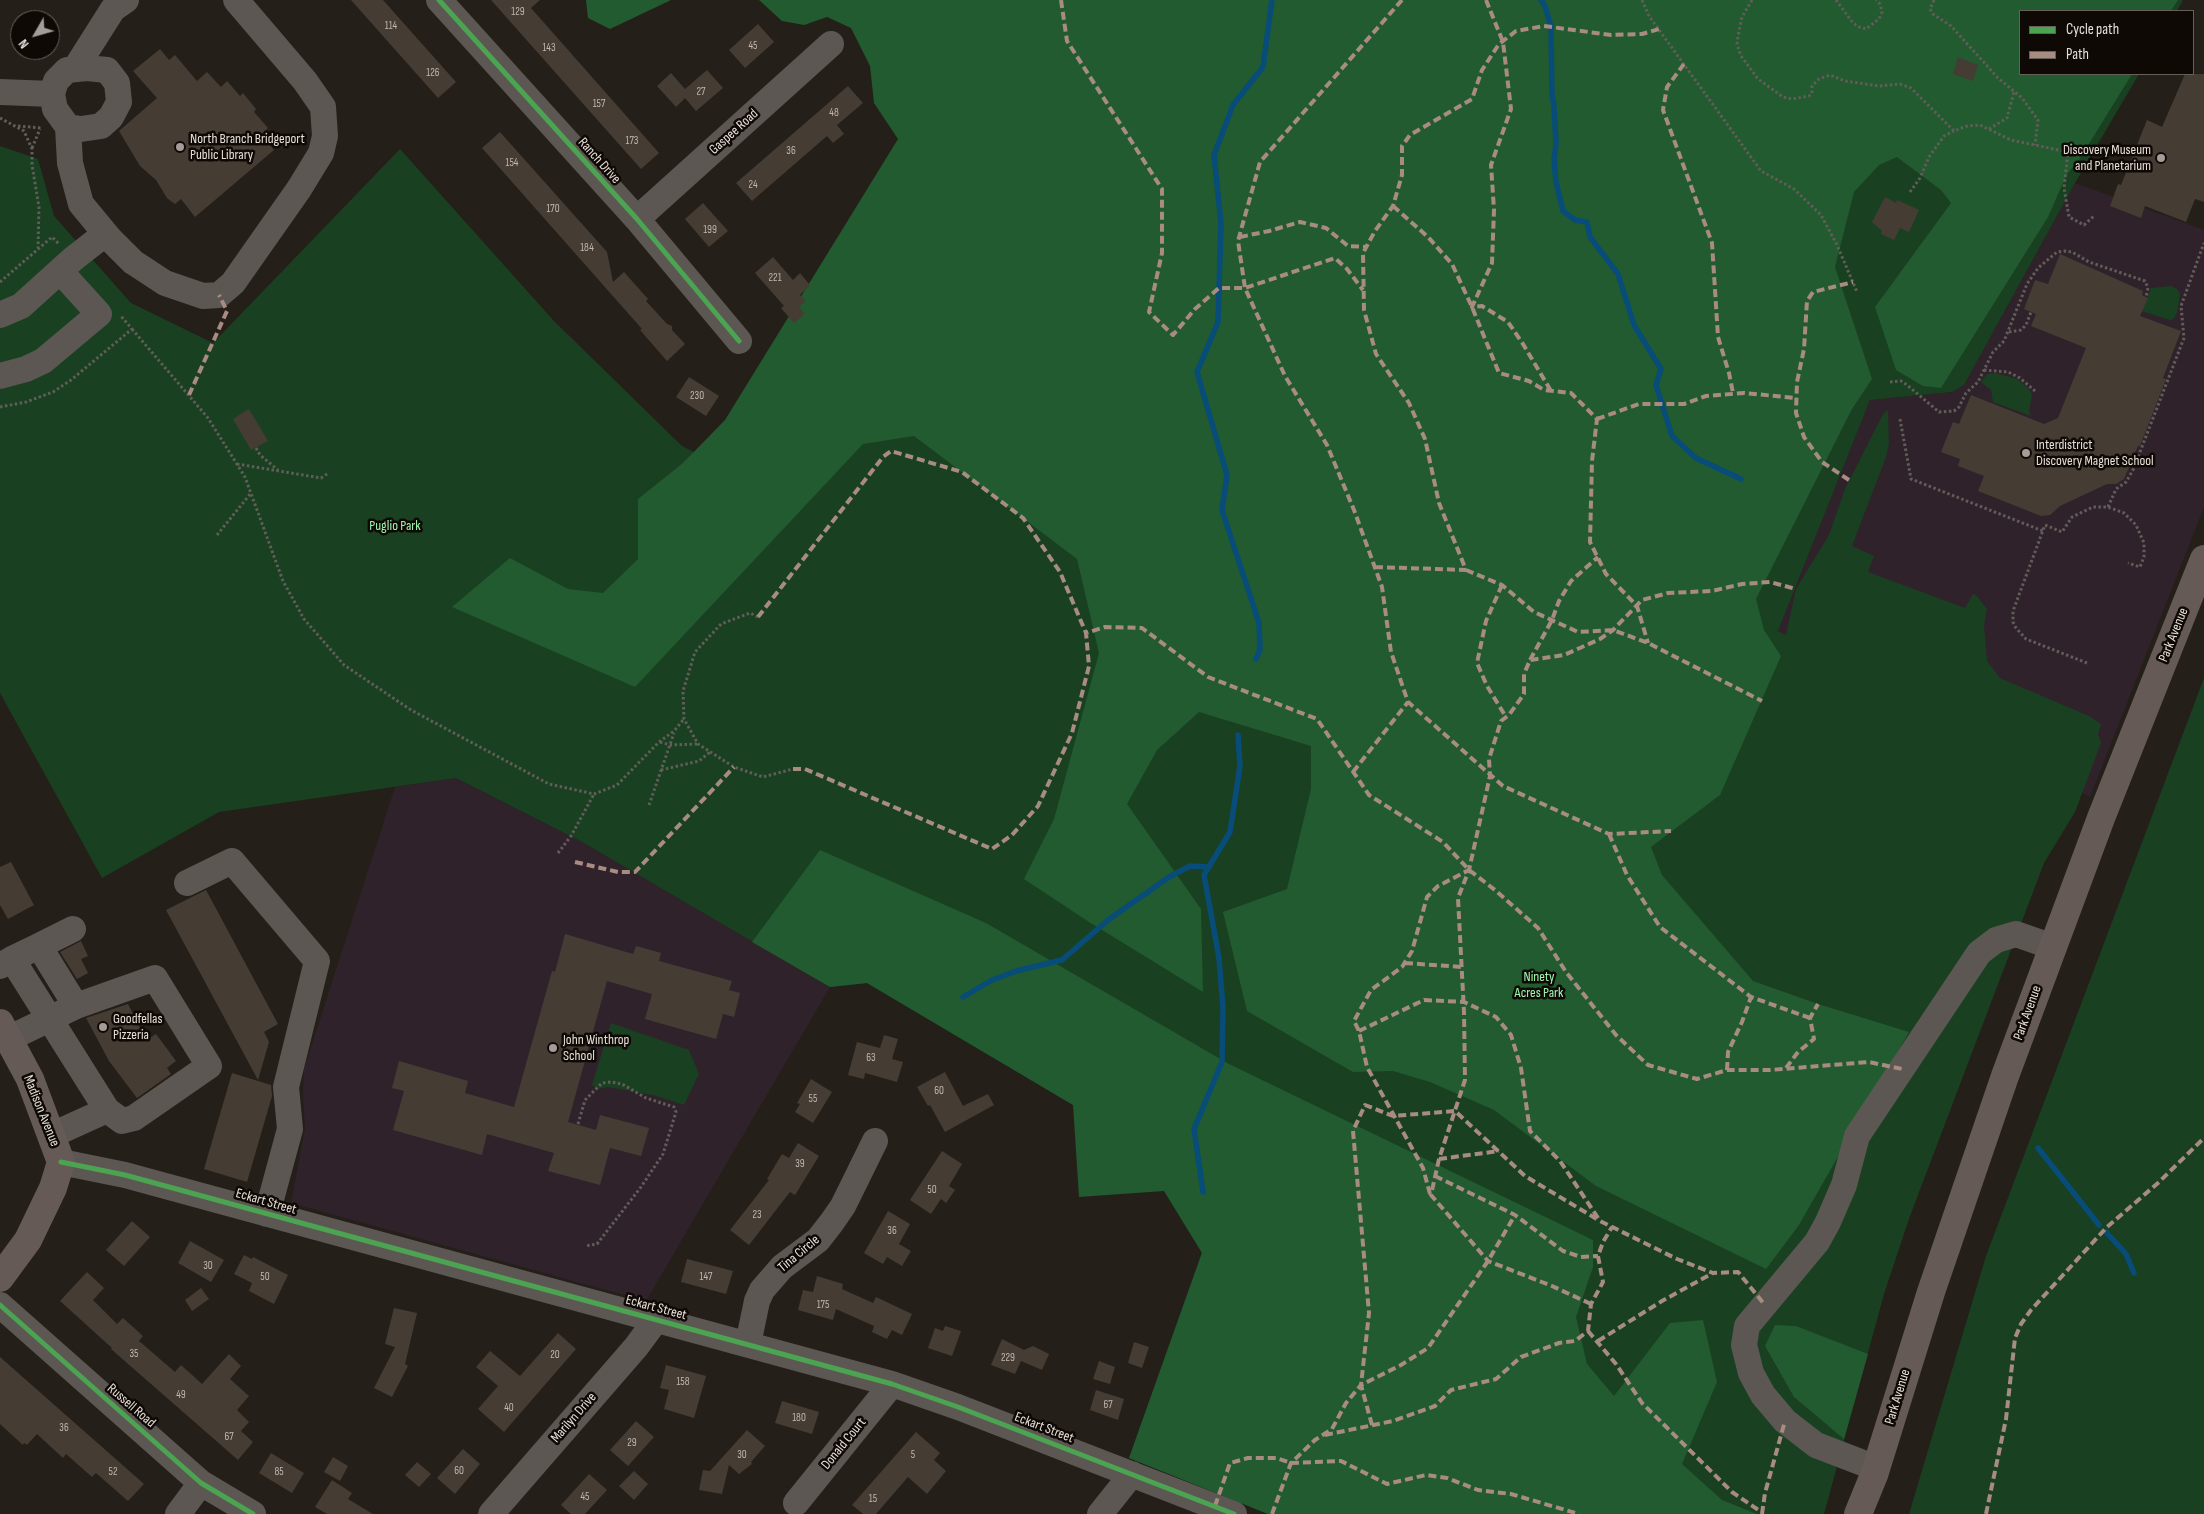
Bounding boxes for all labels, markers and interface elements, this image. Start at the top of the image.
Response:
house number: 129 [511,5,525,19]
north arrow [10,10,60,60]
legend [2019,10,2194,75]
house number: 114 [385,19,397,33]
text: Cycle path [2066,20,2119,39]
text: N [15,36,33,52]
house number: 45 [748,39,758,53]
house number: 143 [542,41,556,55]
text: Path [2066,45,2089,64]
house number: 126 [426,66,440,80]
house number: 27 [697,85,705,99]
house number: 157 [593,97,605,111]
street label: Gaspee Road [706,106,762,158]
house number: 48 [829,106,839,120]
place label: North Branch Bridgeport Public Library [190,131,305,164]
house number: 173 [626,134,638,148]
street label: Ranch Drive [574,135,624,187]
marker: North Branch Bridgeport Public Library [174,141,186,153]
place label: Discovery Museum and Planetarium [2063,142,2151,174]
house number: 36 [786,144,796,158]
marker: Discovery Museum and Planetarium [2155,152,2167,164]
house number: 154 [506,156,518,170]
house number: 24 [748,178,758,192]
house number: 170 [546,202,560,216]
house number: 199 [703,223,717,237]
house number: 184 [580,241,594,255]
house number: 221 [769,271,781,285]
house number: 230 [690,389,704,403]
place label: Interdistrict Discovery Magnet School [2036,437,2154,470]
marker: Interdistrict Discovery Magnet School [2020,447,2032,459]
park label: Puglio Park [369,518,421,534]
street label: Park Avenue [2156,605,2192,665]
park label: Ninety Acres Park [1515,969,1563,1002]
street label: Park Avenue [2010,983,2046,1043]
place label: Goodfellas Pizzeria [113,1011,162,1044]
marker: Goodfellas Pizzeria [97,1021,109,1033]
place label: John Winthrop School [563,1032,629,1064]
marker: John Winthrop School [547,1042,559,1054]
house number: 63 [866,1051,876,1065]
street label: Madison Avenue [19,1073,63,1149]
house number: 60 [934,1084,944,1098]
house number: 55 [809,1092,817,1106]
house number: 39 [795,1157,805,1171]
house number: 50 [927,1183,937,1197]
street label: Eckart Street [234,1185,298,1219]
house number: 23 [752,1208,762,1222]
house number: 36 [887,1224,897,1238]
street label: Tina Circle [775,1232,823,1276]
house number: 30 [203,1259,213,1273]
house number: 50 [260,1270,270,1284]
house number: 147 [700,1270,712,1284]
street label: Eckart Street [624,1292,688,1324]
house number: 175 [817,1298,829,1312]
house number: 35 [129,1347,139,1361]
house number: 20 [550,1348,560,1362]
house number: 229 [1001,1351,1015,1365]
street label: Park Avenue [1882,1367,1914,1427]
house number: 158 [676,1375,690,1389]
street label: Russell Road [103,1380,159,1432]
house number: 49 [176,1388,186,1402]
street label: Marilyn Drive [548,1389,600,1447]
house number: 67 [1103,1398,1113,1412]
house number: 40 [504,1401,514,1415]
street label: Eckart Street [1012,1409,1076,1447]
house number: 180 [792,1411,806,1425]
street label: Donald Court [818,1415,870,1473]
house number: 36 [59,1421,69,1435]
house number: 67 [224,1430,234,1444]
house number: 29 [627,1436,637,1450]
house number: 30 [737,1448,747,1462]
house number: 5 [911,1448,915,1462]
house number: 60 [454,1464,464,1478]
house number: 52 [109,1465,117,1479]
house number: 85 [274,1465,284,1479]
house number: 45 [580,1490,590,1504]
house number: 15 [869,1492,877,1506]

